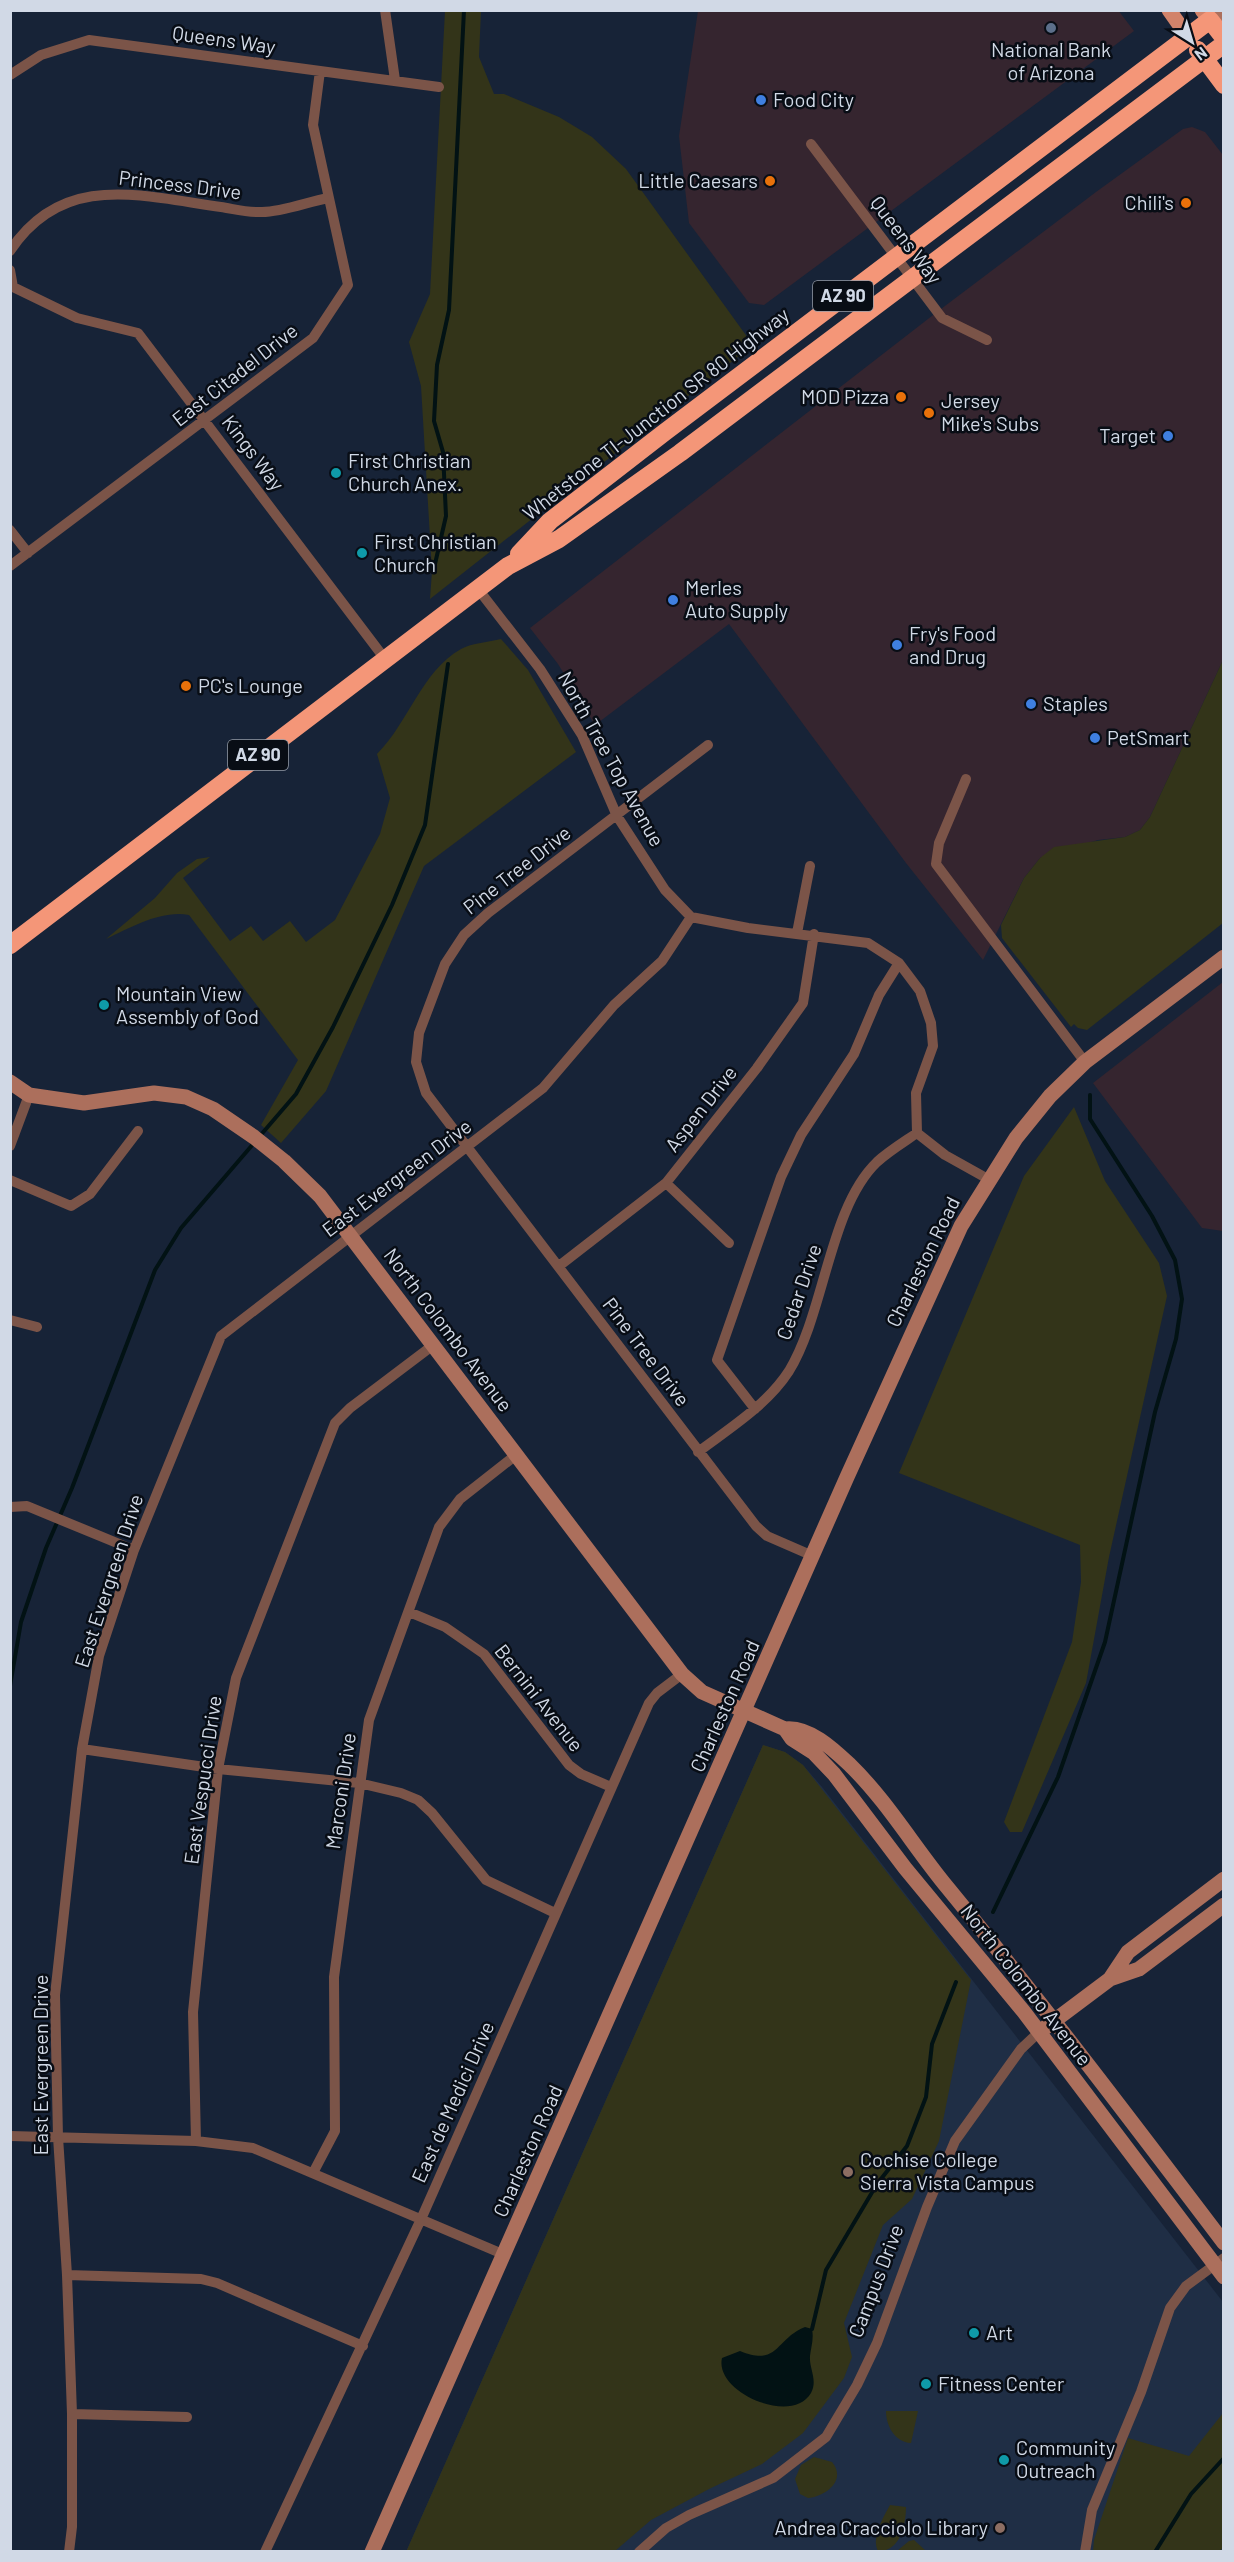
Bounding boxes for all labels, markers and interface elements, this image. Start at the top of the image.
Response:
north arrow [1162,12,1222,72]
street label: Queens Way [171,20,277,58]
marker: National Bank of Arizona [1044,21,1058,35]
place label: National Bank of Arizona [991,37,1111,84]
text: N [1191,44,1211,65]
place label: Food City [773,87,854,111]
marker: Food City [754,93,768,107]
street label: Princess Drive [118,165,243,203]
place label: Little Caesars [638,168,758,192]
marker: Little Caesars [763,174,777,188]
place label: Chili's [1125,190,1174,214]
street label: Queens Way [866,191,948,288]
marker: Chili's [1179,196,1193,210]
road number: AZ 90 [813,281,873,311]
street label: Whetstone TI-Junction SR 80 Highway [517,302,793,525]
street label: East Citadel Drive [167,318,302,431]
place label: MOD Pizza [801,384,889,408]
place label: Jersey Mike's Subs [941,388,1039,435]
marker: MOD Pizza [894,390,908,404]
marker: Jersey Mike's Subs [922,406,936,420]
street label: Kings Way [218,410,290,495]
place label: Target [1099,423,1156,447]
marker: Target [1161,429,1175,443]
place label: First Christian Church Anex. [348,448,471,495]
marker: First Christian Church Anex. [329,466,343,480]
place label: First Christian Church [374,529,497,576]
marker: First Christian Church [355,546,369,560]
place label: Merles Auto Supply [685,575,788,622]
marker: Merles Auto Supply [666,593,680,607]
place label: Fry's Food and Drug [909,621,996,668]
marker: Fry's Food and Drug [890,638,904,652]
street label: North Tree Top Avenue [554,667,670,850]
place label: PC's Lounge [198,673,303,697]
marker: PC's Lounge [179,679,193,693]
place label: Staples [1043,691,1108,715]
marker: Staples [1024,697,1038,711]
place label: PetSmart [1107,725,1190,749]
marker: PetSmart [1088,731,1102,745]
road number: AZ 90 [228,740,288,770]
street label: Pine Tree Drive [458,820,575,919]
place label: Mountain View Assembly of God [116,981,259,1028]
marker: Mountain View Assembly of God [97,998,111,1012]
street label: Aspen Drive [659,1061,741,1156]
street label: East Evergreen Drive [317,1113,476,1241]
street label: Charleston Road [880,1192,964,1331]
street label: Cedar Drive [770,1241,826,1343]
street label: North Colombo Avenue [380,1243,518,1416]
street label: Pine Tree Drive [598,1292,695,1410]
street label: East Evergreen Drive [69,1491,147,1670]
street label: Charleston Road [684,1636,764,1775]
street label: Bernini Avenue [490,1639,589,1756]
street label: East Vespucci Drive [178,1694,226,1866]
street label: Marconi Drive [320,1731,360,1851]
street label: North Colombo Avenue [956,1899,1097,2070]
street label: East Evergreen Drive [28,1975,52,2155]
street label: East de Medici Drive [406,2017,498,2186]
street label: Charleston Road [487,2081,567,2220]
place label: Cochise College Sierra Vista Campus [860,2147,1034,2194]
marker: Cochise College Sierra Vista Campus [841,2165,855,2179]
street label: Campus Drive [843,2221,908,2340]
place label: Art [986,2320,1013,2344]
marker: Art [967,2326,981,2340]
place label: Fitness Center [938,2371,1064,2395]
marker: Fitness Center [919,2377,933,2391]
place label: Community Outreach [1016,2435,1115,2482]
marker: Community Outreach [997,2453,1011,2467]
place label: Andrea Cracciolo Library [775,2515,988,2539]
marker: Andrea Cracciolo Library [993,2521,1007,2535]

